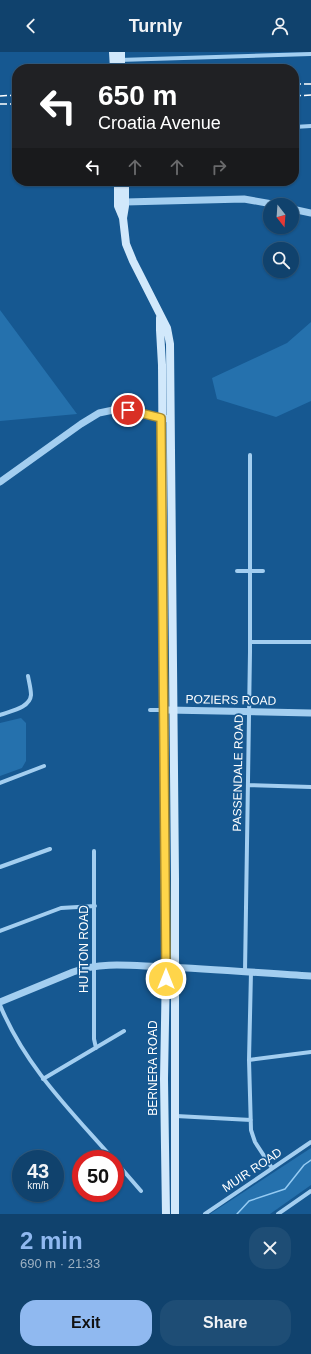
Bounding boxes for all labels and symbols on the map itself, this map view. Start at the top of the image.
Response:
north arrow [263,198,299,234]
pin [111,393,145,427]
street label: POZIERS ROAD [186,692,277,708]
street label: PASSENDALE ROAD [230,714,246,832]
street label: HUTTON ROAD [77,905,91,993]
position arrow [145,958,187,1000]
street label: BERNERA ROAD [146,1020,160,1116]
street label: MUIR ROAD [220,1145,285,1195]
speed limit sign: 50 [72,1150,124,1202]

